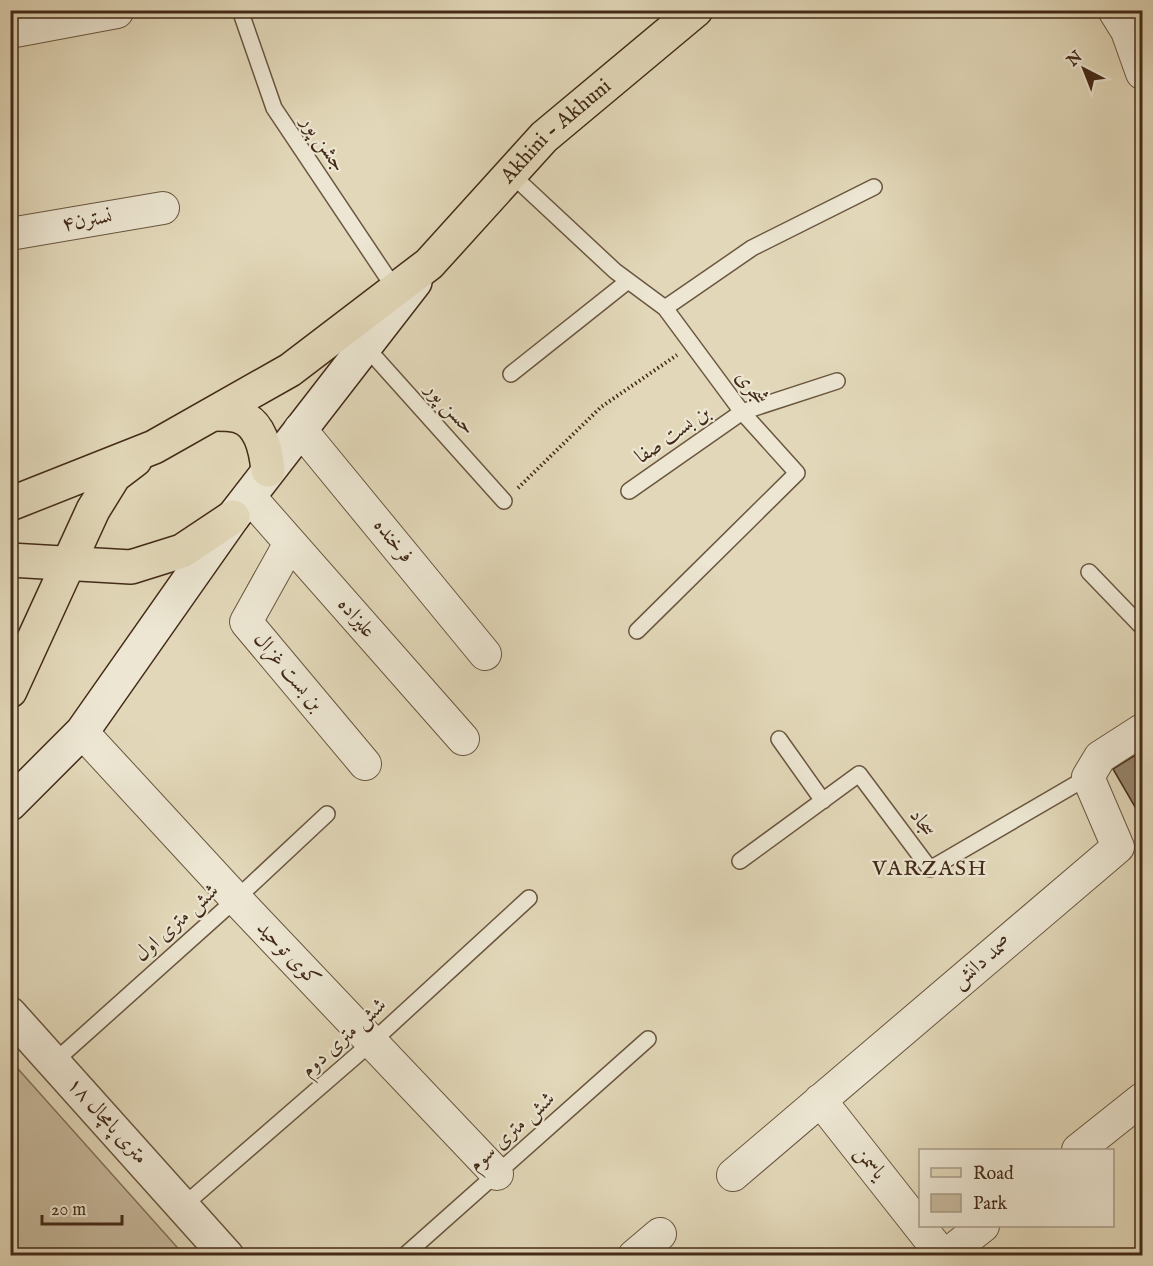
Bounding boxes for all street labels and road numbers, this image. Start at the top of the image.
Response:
street label: Akhini - Akhuni [494,73,617,190]
street label: جشن پور [293,109,352,178]
street label: نسترن۴ [60,203,114,239]
street label: شجری [729,365,773,411]
street label: حسن پور [418,375,481,441]
street label: بن بست صفا [630,399,716,471]
street label: فرخنده [367,513,419,569]
street label: علیزاده [331,592,381,644]
street label: بن بست غزال [247,627,329,717]
street label: سجاد [903,803,941,843]
street label: شش متری اول [129,878,225,968]
street label: کوی توحید [250,915,326,993]
street label: صمد دانش [946,929,1018,995]
street label: شش متری دوم [295,992,395,1086]
street label: ۱۸ متری پامچال [61,1072,153,1170]
street label: شش متری سوم [463,1086,563,1180]
street label: یاسمن [848,1140,892,1186]

